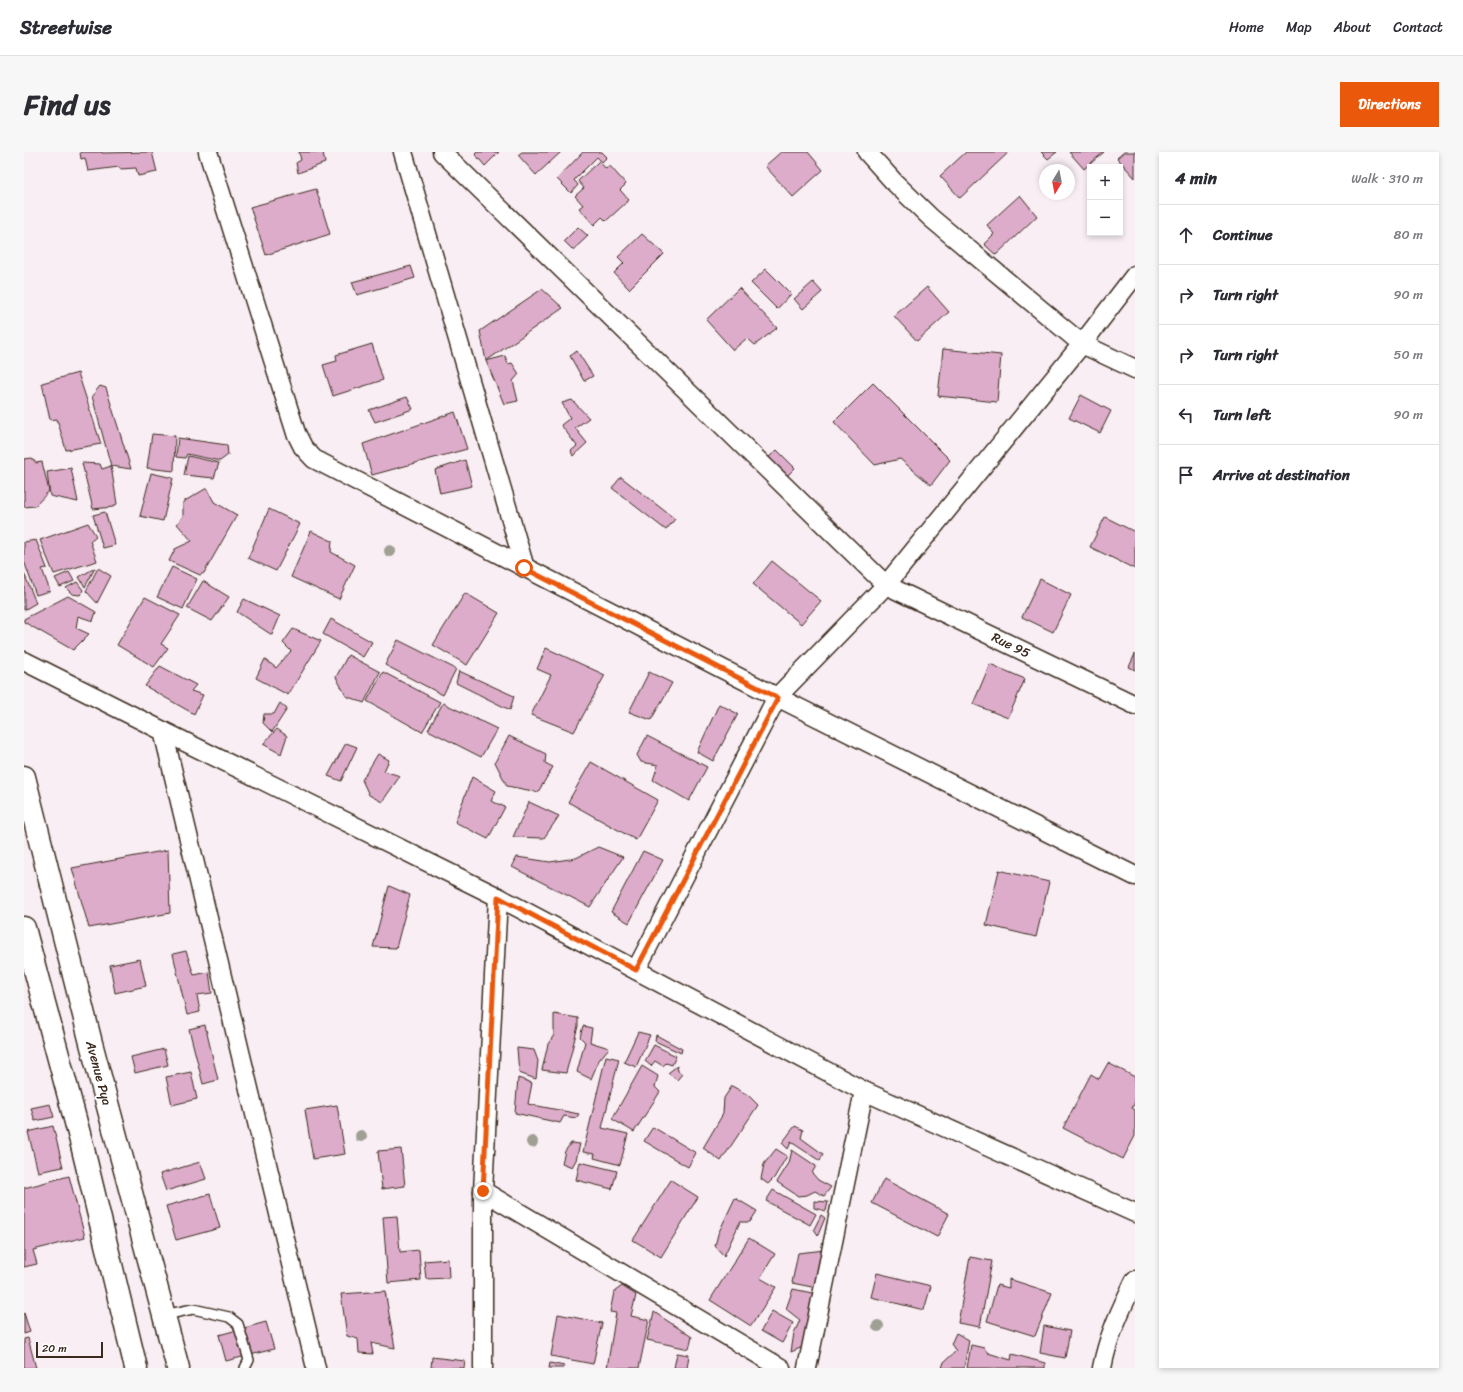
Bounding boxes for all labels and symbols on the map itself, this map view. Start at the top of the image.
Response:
north arrow [1039,164,1075,200]
route start [515,559,533,577]
street label: Rue 95 [988,626,1034,664]
street label: Avenue Pya [79,1037,119,1108]
route end [474,1182,492,1200]
scale bar [36,1340,103,1359]

